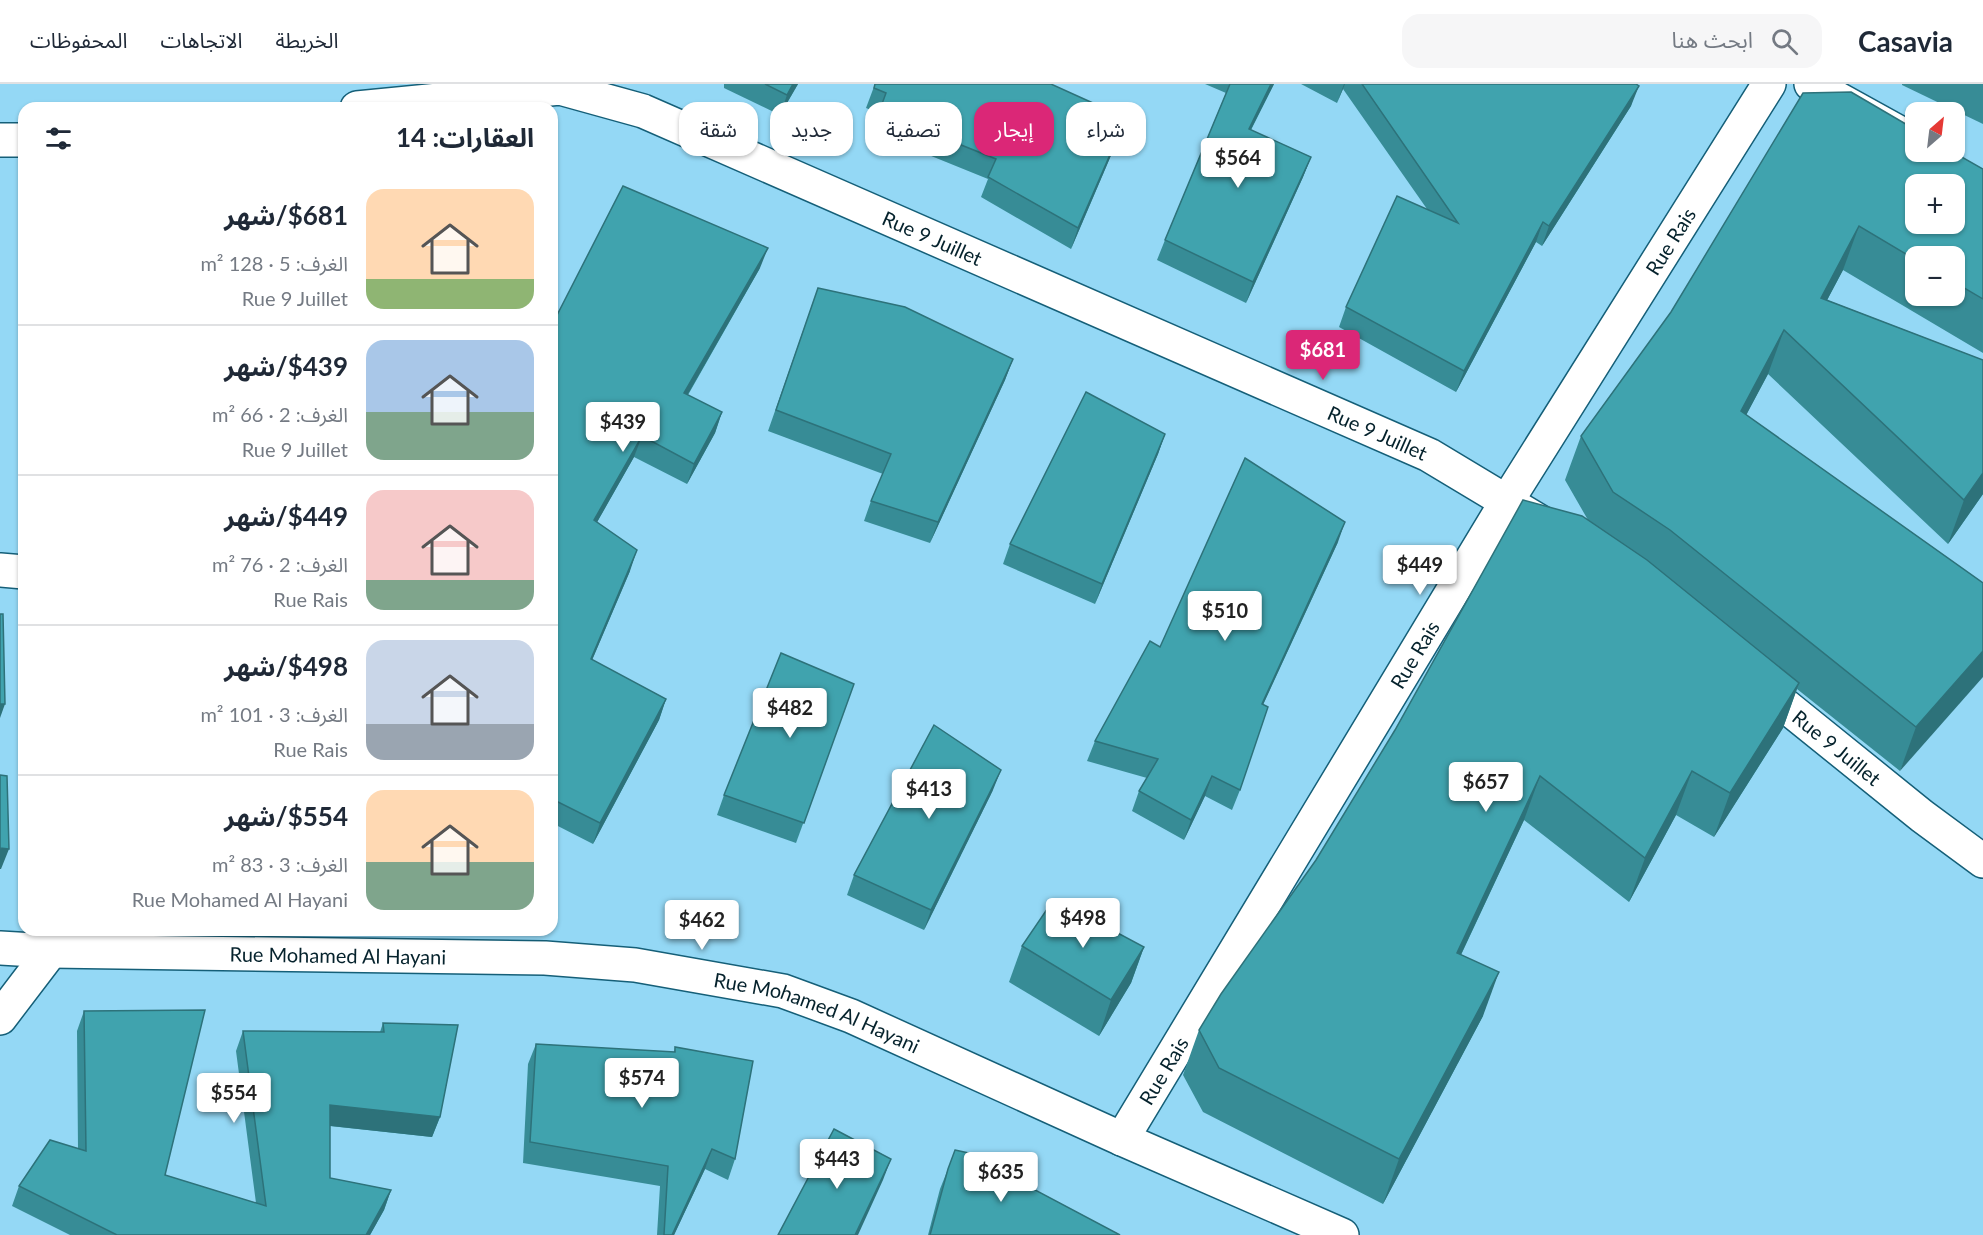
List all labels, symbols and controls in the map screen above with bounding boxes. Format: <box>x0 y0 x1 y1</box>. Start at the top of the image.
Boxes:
search box <box>1402 14 1822 68</box>
text: Casavia <box>1858 24 1953 58</box>
icon: search <box>1768 25 1801 58</box>
text: ابحث هنا <box>1672 26 1753 53</box>
text: المحفوظات <box>30 27 127 52</box>
text: الاتجاهات <box>160 27 242 52</box>
text: الخريطة <box>275 27 338 52</box>
chip: شقة <box>679 102 758 156</box>
chip: جديد <box>770 102 853 156</box>
chip: تصفية <box>865 102 962 156</box>
chip: إيجار <box>974 102 1054 156</box>
chip: شراء <box>1066 102 1146 156</box>
north arrow <box>1905 102 1965 162</box>
map controls <box>1905 102 1965 306</box>
text: العقارات: 14 <box>396 121 534 153</box>
icon: filters <box>42 122 75 155</box>
pin: $564 <box>1202 138 1274 189</box>
text: $564 <box>1215 145 1261 169</box>
button: + <box>1905 174 1965 234</box>
text: $681/شهر <box>224 199 348 231</box>
street label: Rue Rais <box>1640 203 1700 279</box>
street label: Rue 9 Juillet <box>879 205 986 270</box>
icon: home <box>414 213 486 285</box>
button: − <box>1905 246 1965 306</box>
text: الغرف: 5 · 128 m² <box>200 251 348 275</box>
text: Rue 9 Juillet <box>242 286 348 310</box>
pin: $681 <box>1287 330 1359 381</box>
text: $681 <box>1300 337 1346 361</box>
text: $439/شهر <box>224 350 348 382</box>
icon: home <box>414 364 486 436</box>
street label: Rue 9 Juillet <box>1324 400 1431 465</box>
text: الغرف: 2 · 66 m² <box>212 402 348 426</box>
pin: $439 <box>587 402 659 453</box>
text: $439 <box>600 409 646 433</box>
text: Rue 9 Juillet <box>242 437 348 461</box>
text: $449/شهر <box>224 500 348 532</box>
icon: home <box>414 514 486 586</box>
pin: $449 <box>1384 545 1456 596</box>
text: الغرف: 2 · 76 m² <box>212 552 348 576</box>
text: $449 <box>1397 552 1443 576</box>
text: Rue Rais <box>273 587 348 611</box>
pin: $510 <box>1189 591 1261 642</box>
text: $510 <box>1202 598 1248 622</box>
street label: Rue Rais <box>1385 616 1444 693</box>
text: $498/شهر <box>224 650 348 682</box>
icon: home <box>414 664 486 736</box>
pin: $482 <box>754 688 826 739</box>
text: $482 <box>767 695 813 719</box>
text: الغرف: 3 · 101 m² <box>200 702 348 726</box>
street label: Rue 9 Juillet <box>1788 705 1886 790</box>
text: Rue Rais <box>273 737 348 761</box>
pin: $657 <box>1450 762 1522 813</box>
pin: $413 <box>893 769 965 820</box>
text: $657 <box>1463 769 1509 793</box>
text: $413 <box>906 776 952 800</box>
text: $554/شهر <box>224 800 348 832</box>
icon: home <box>414 814 486 886</box>
text: الغرف: 3 · 83 m² <box>212 852 348 876</box>
text: Rue Mohamed Al Hayani <box>132 887 348 911</box>
pin: $498 <box>1047 898 1119 949</box>
pin: $462 <box>666 900 738 951</box>
text: $498 <box>1060 905 1106 929</box>
text: $462 <box>679 907 725 931</box>
street label: Rue Mohamed Al Hayani <box>229 942 446 969</box>
street label: Rue Mohamed Al Hayani <box>712 967 923 1058</box>
street label: Rue Rais <box>1134 1032 1193 1109</box>
pin: $574 <box>606 1058 678 1109</box>
text: $574 <box>619 1065 665 1089</box>
pin: $554 <box>198 1073 270 1124</box>
text: $554 <box>211 1080 257 1104</box>
pin: $443 <box>801 1139 873 1190</box>
text: $443 <box>814 1146 860 1170</box>
pin: $635 <box>965 1152 1037 1203</box>
text: $635 <box>978 1159 1024 1183</box>

